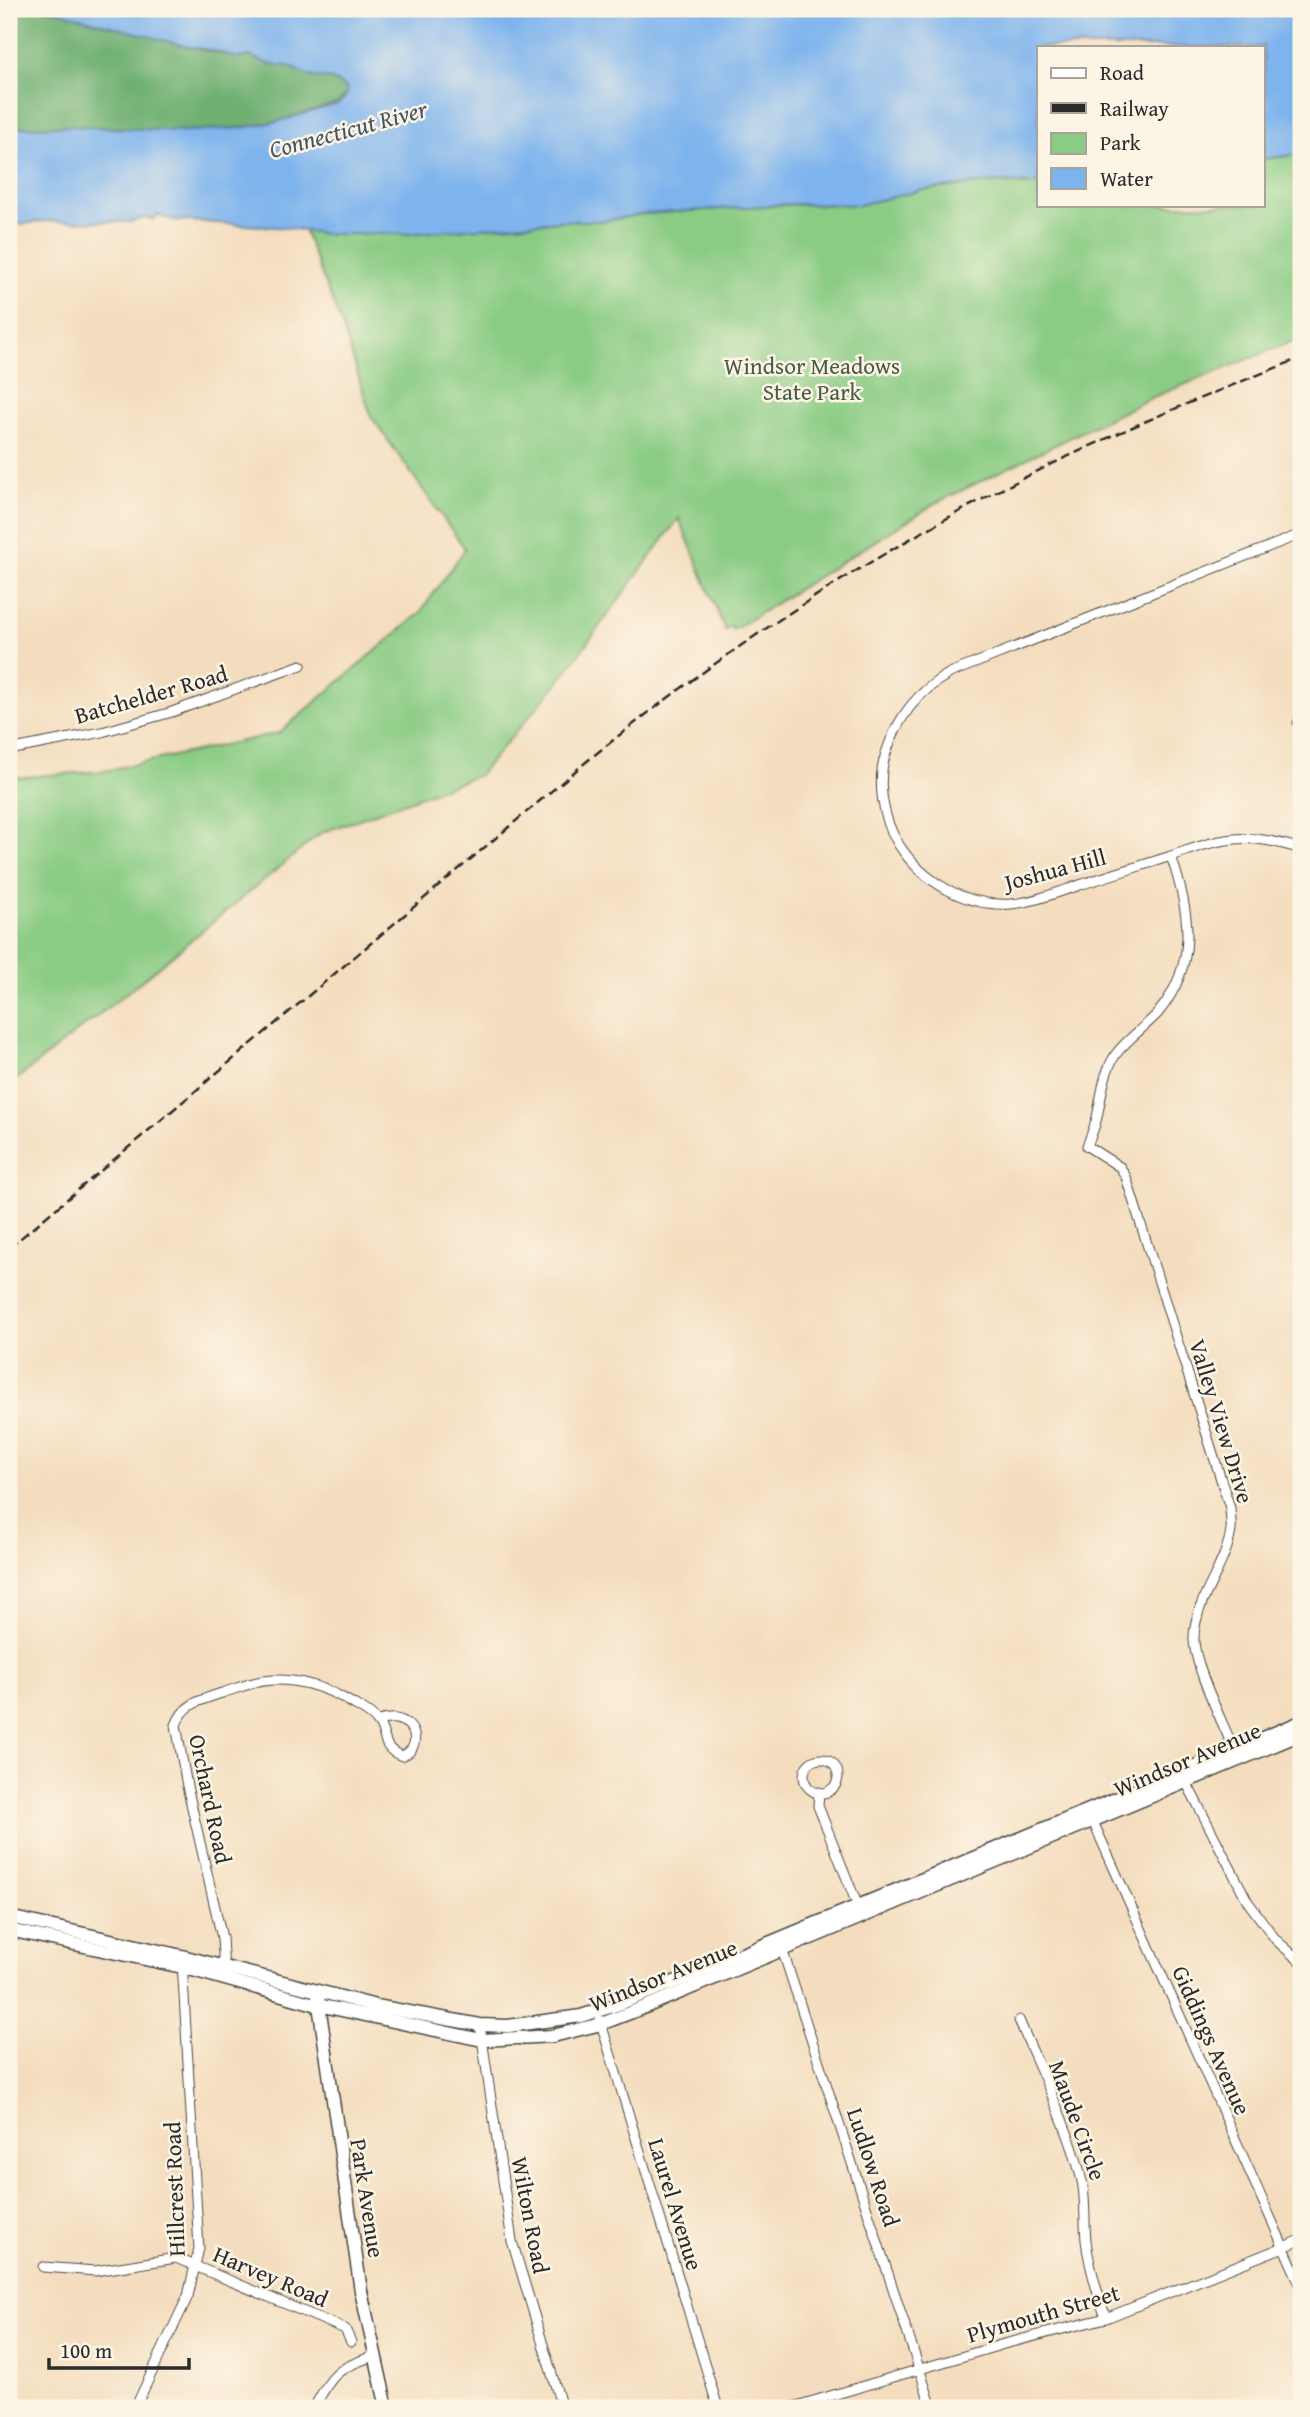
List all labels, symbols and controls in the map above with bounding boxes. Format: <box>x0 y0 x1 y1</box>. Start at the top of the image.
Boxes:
legend <box>1037 46 1264 206</box>
text: Road <box>1100 57 1145 88</box>
water label: Connecticut River <box>265 91 432 167</box>
text: Railway <box>1100 93 1169 124</box>
text: Park <box>1100 127 1141 158</box>
text: Water <box>1100 163 1153 194</box>
park label: Windsor Meadows State Park <box>724 349 900 408</box>
street label: Batchelder Road <box>71 656 232 732</box>
street label: Joshua Hill <box>998 840 1110 899</box>
street label: Valley View Drive <box>1181 1335 1263 1507</box>
street label: Windsor Avenue <box>1108 1713 1266 1805</box>
street label: Orchard Road <box>181 1731 241 1867</box>
street label: Windsor Avenue <box>584 1930 742 2020</box>
street label: Giddings Avenue <box>1164 1960 1260 2120</box>
street label: Maude Circle <box>1041 2055 1115 2185</box>
street label: Ludlow Road <box>839 2103 909 2231</box>
street label: Hillcrest Road <box>155 2120 193 2257</box>
street label: Laurel Avenue <box>640 2134 712 2274</box>
street label: Park Avenue <box>342 2136 394 2260</box>
street label: Wilton Road <box>504 2154 559 2277</box>
street label: Harvey Road <box>208 2237 334 2315</box>
street label: Plymouth Street <box>963 2275 1123 2351</box>
scale bar <box>49 2326 189 2370</box>
text: 100 m <box>60 2335 112 2366</box>

